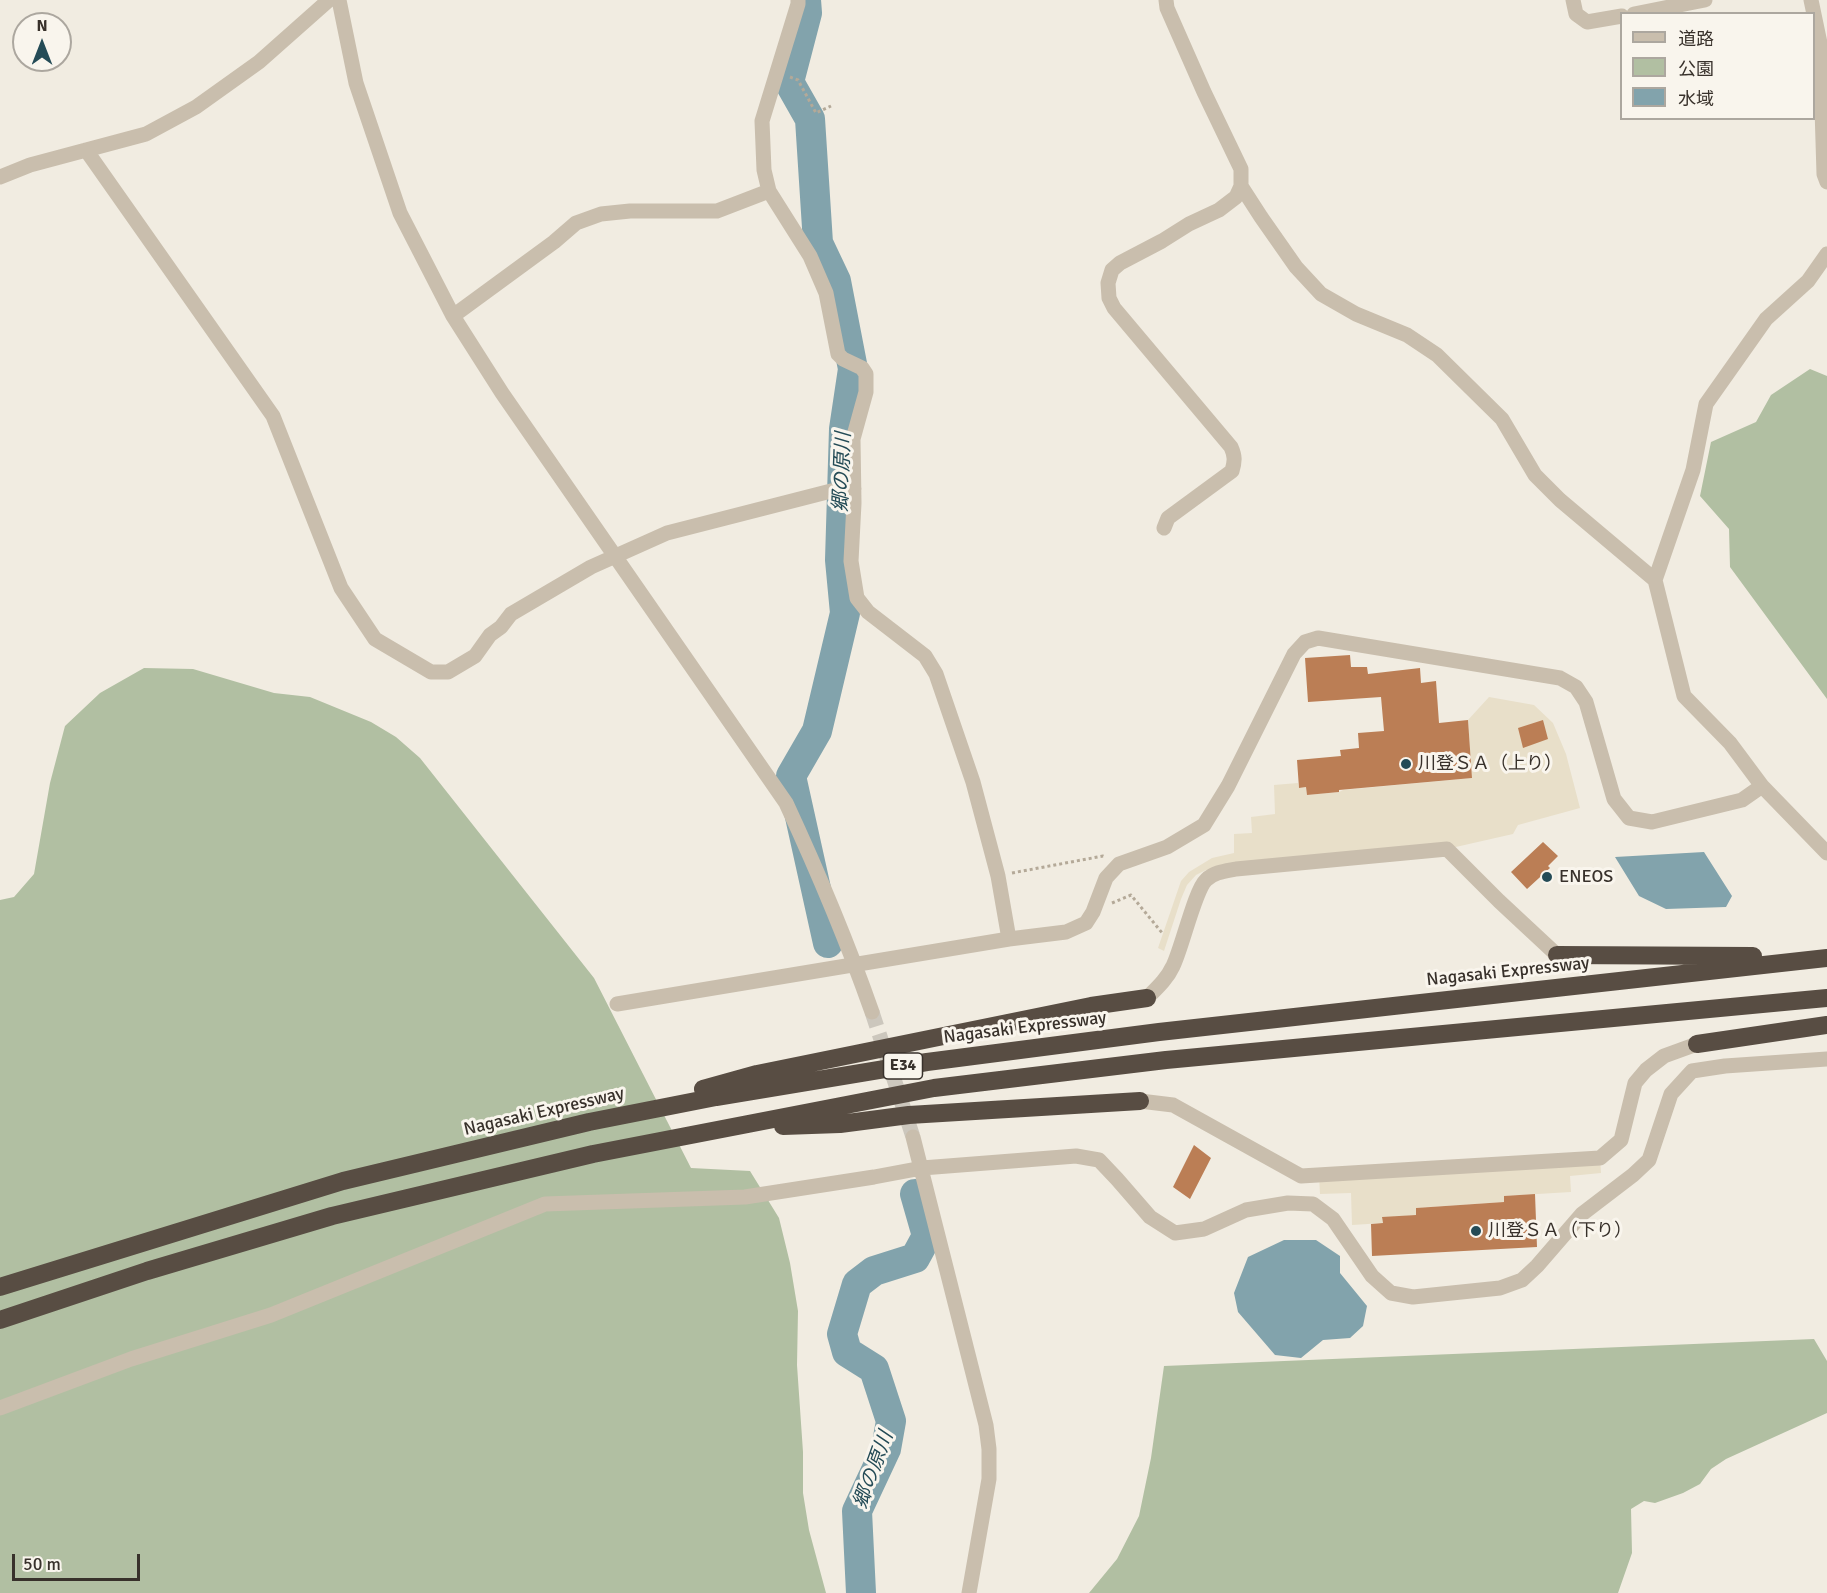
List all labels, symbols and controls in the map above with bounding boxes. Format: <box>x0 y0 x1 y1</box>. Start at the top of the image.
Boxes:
north arrow <box>12 12 72 72</box>
legend <box>1620 12 1815 120</box>
text: N <box>36 16 48 36</box>
text: 道路 <box>1678 28 1714 50</box>
text: 公園 <box>1678 58 1714 80</box>
text: 水域 <box>1678 88 1714 110</box>
water label: 郷の原川 <box>830 432 856 512</box>
place label: 川登ＳＡ（上り） <box>1418 753 1562 775</box>
marker: 川登ＳＡ（上り） <box>1399 757 1413 771</box>
place label: ENEOS <box>1559 866 1613 888</box>
marker: ENEOS <box>1540 870 1554 884</box>
street label: Nagasaki Expressway <box>1425 953 1591 991</box>
street label: Nagasaki Expressway <box>942 1007 1108 1049</box>
road number: E34 <box>884 1053 922 1079</box>
street label: Nagasaki Expressway <box>462 1083 626 1141</box>
place label: 川登ＳＡ（下り） <box>1488 1220 1632 1242</box>
marker: 川登ＳＡ（下り） <box>1469 1224 1483 1238</box>
water label: 郷の原川 <box>849 1428 899 1512</box>
scale bar <box>15 1542 142 1580</box>
text: 50 m <box>23 1553 61 1575</box>

